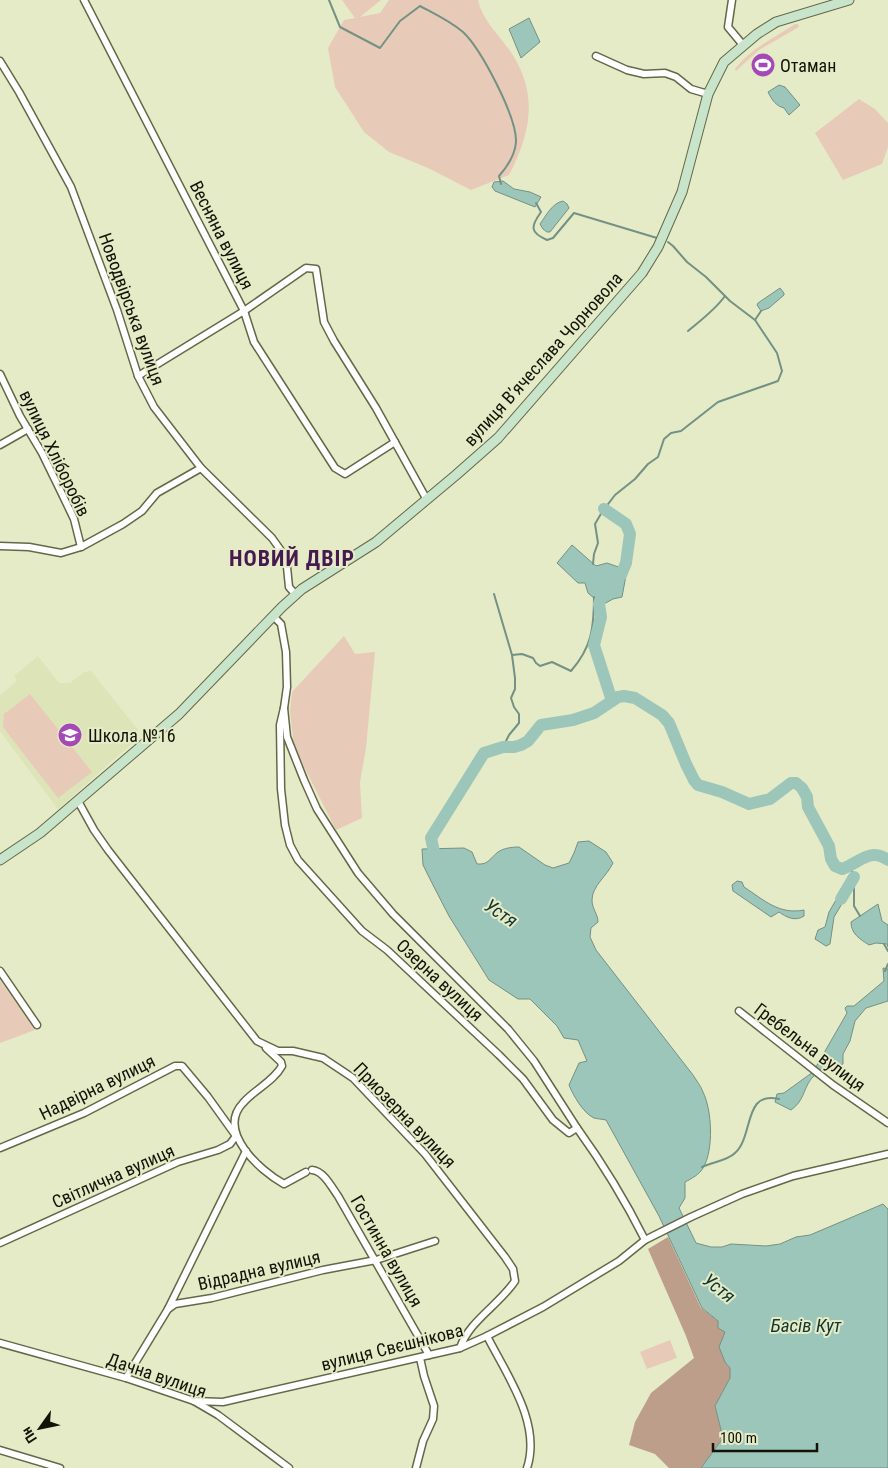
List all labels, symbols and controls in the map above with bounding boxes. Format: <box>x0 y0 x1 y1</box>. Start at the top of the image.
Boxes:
sports icon: Отаман <box>750 52 776 78</box>
place label: Отаман <box>780 55 836 76</box>
street label: Весняна вулиця <box>186 177 258 293</box>
street label: Новодвірська вулиця <box>95 230 169 388</box>
street label: вулиця Вʼячеслава Чорновола <box>459 268 627 450</box>
street label: вулиця Хліборобів <box>15 386 95 520</box>
district label: НОВИЙ ДВІР <box>229 546 355 571</box>
school or university icon: Школа №16 <box>57 722 83 748</box>
place label: Школа №16 <box>88 725 176 746</box>
water label: Устя <box>480 894 522 932</box>
street label: Озерна вулиця <box>392 935 488 1025</box>
street label: Гребельна вулиця <box>750 998 870 1096</box>
street label: Надвірна вулиця <box>36 1050 158 1124</box>
street label: Приозерна вулиця <box>349 1058 461 1172</box>
street label: Світлична вулиця <box>48 1140 178 1212</box>
street label: Гостинна вулиця <box>347 1192 427 1310</box>
street label: Відрадна вулиця <box>196 1246 322 1294</box>
water label: Устя <box>698 1268 740 1308</box>
water label: Басів Кут <box>771 1314 843 1337</box>
street label: вулиця Свєшнікова <box>319 1319 465 1375</box>
street label: Дачна вулиця <box>105 1348 209 1402</box>
north arrow <box>15 1403 65 1453</box>
scale bar <box>713 1420 817 1452</box>
text: Пн <box>18 1424 40 1446</box>
text: 100 m <box>720 1429 757 1447</box>

